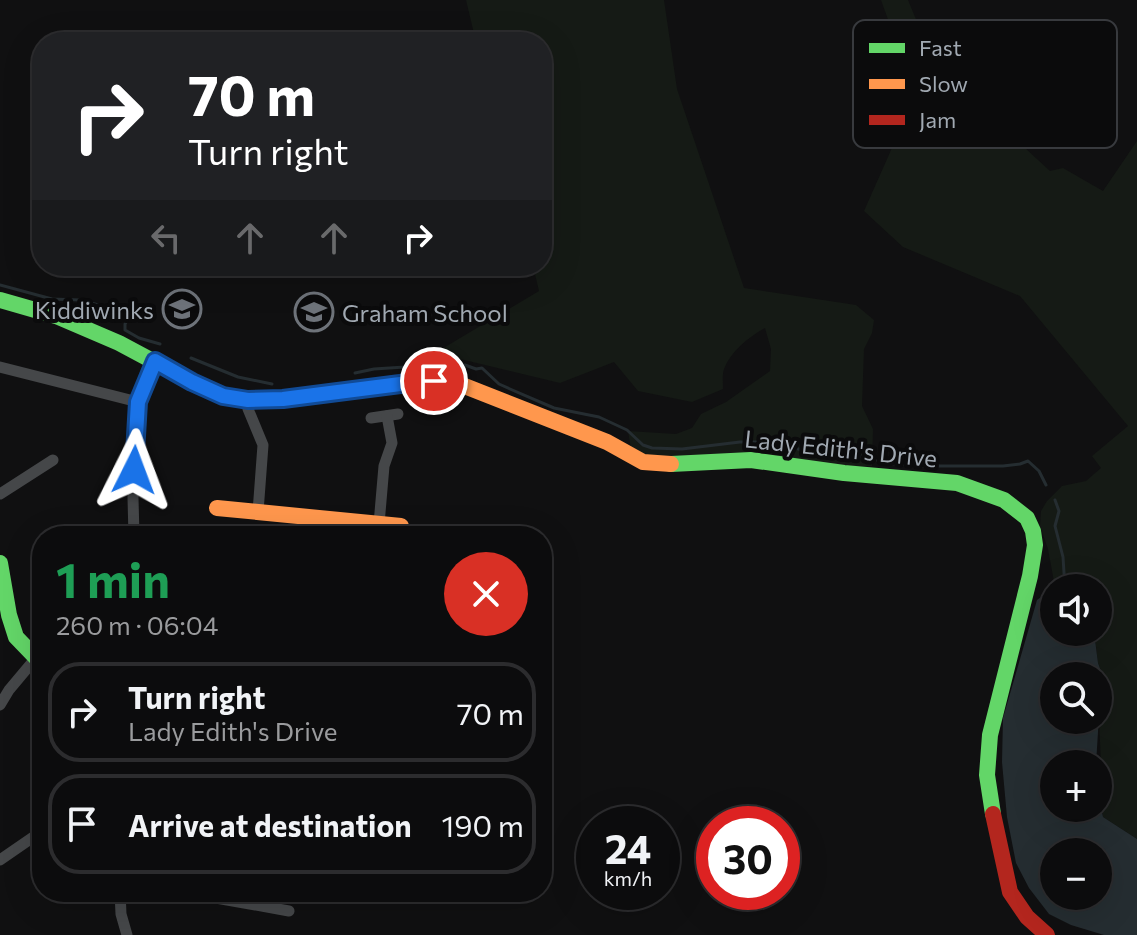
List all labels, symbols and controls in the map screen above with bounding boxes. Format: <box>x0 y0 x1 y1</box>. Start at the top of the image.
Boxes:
legend <box>853 20 1117 148</box>
text: Fast <box>919 34 962 61</box>
text: 70 m <box>188 59 315 128</box>
icon: right <box>56 64 160 168</box>
text: Slow <box>919 70 968 97</box>
text: Jam <box>919 106 956 133</box>
text: Turn right <box>188 128 349 172</box>
icon: left <box>144 216 188 260</box>
icon: ahead <box>228 216 272 260</box>
icon: ahead <box>312 216 356 260</box>
icon: right <box>396 216 440 260</box>
school or university icon: Kiddiwinks <box>161 288 203 330</box>
school or university icon: Graham School <box>293 291 335 333</box>
place label: Kiddiwinks <box>35 295 154 324</box>
place label: Graham School <box>342 298 508 327</box>
pin <box>400 347 468 415</box>
icon: arrive <box>412 359 456 403</box>
street label: Lady Edith's Drive <box>743 423 939 473</box>
position arrow <box>92 428 176 512</box>
text: 1 min <box>56 549 170 608</box>
button: close <box>444 552 528 636</box>
map controls <box>1040 574 1112 910</box>
button: sound <box>1040 574 1112 646</box>
text: 260 m · 06:04 <box>56 609 218 640</box>
button: search <box>1040 662 1112 734</box>
text: Turn right <box>128 678 265 715</box>
icon: right <box>60 690 104 734</box>
text: 70 m <box>457 694 524 731</box>
text: Lady Edith's Drive <box>128 715 338 746</box>
button: + <box>1040 750 1112 822</box>
icon: arrive <box>60 802 104 846</box>
text: Arrive at destination <box>128 806 412 843</box>
text: 190 m <box>441 806 524 843</box>
speed limit sign: 30 <box>696 806 800 910</box>
text: 24 <box>605 823 651 872</box>
button: − <box>1040 838 1112 910</box>
text: km/h <box>604 866 652 890</box>

